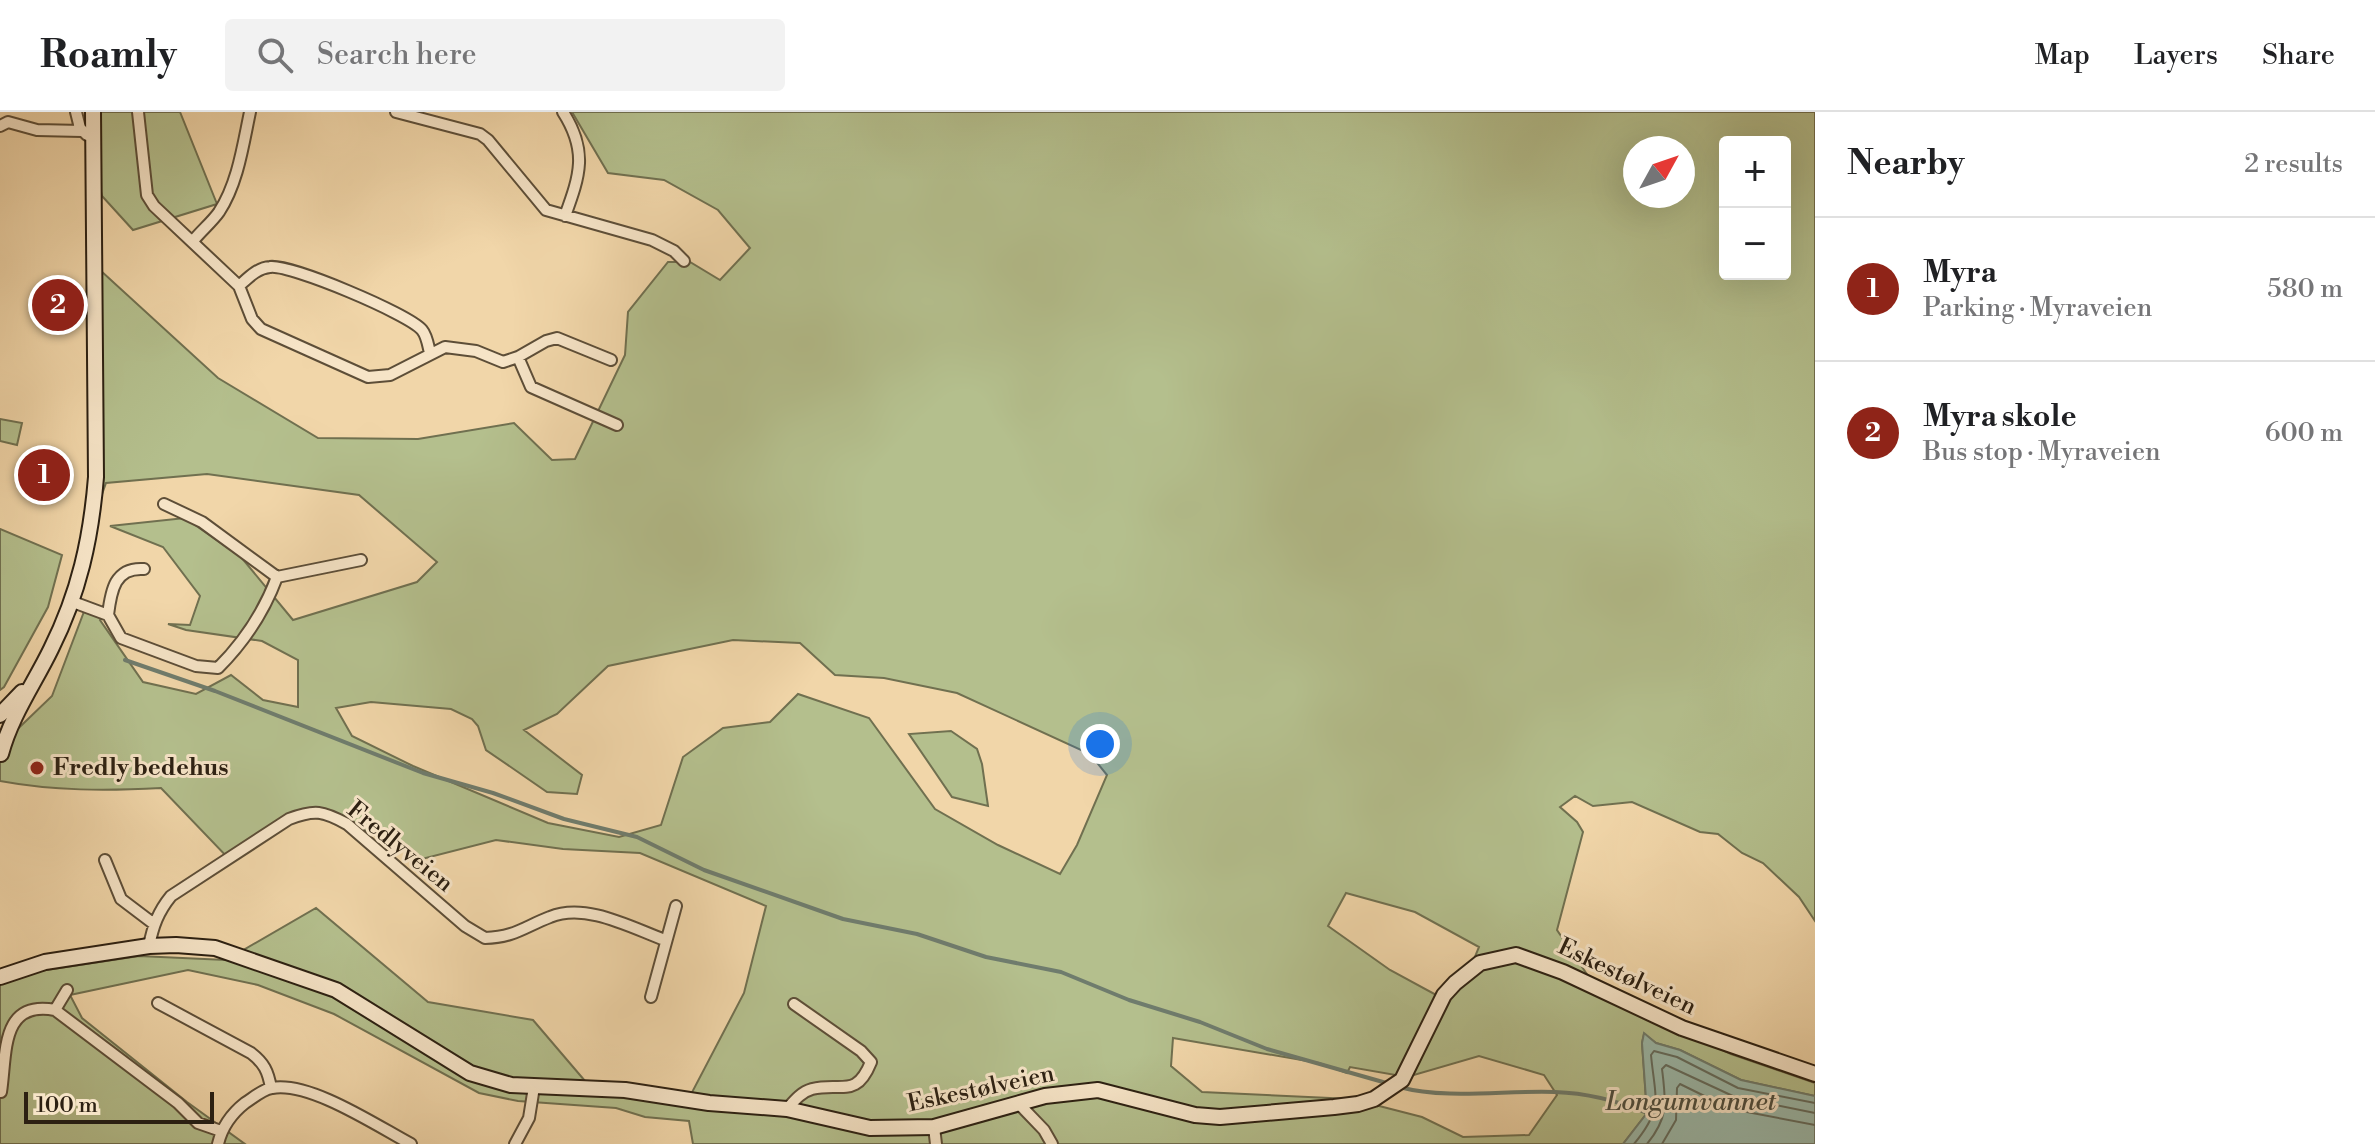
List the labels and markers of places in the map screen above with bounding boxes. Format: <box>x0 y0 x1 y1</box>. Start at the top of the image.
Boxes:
pin: 2 <box>32 275 84 335</box>
pin: 1 <box>18 445 70 505</box>
place label: Fredly bedehus <box>53 753 229 783</box>
marker: Fredly bedehus <box>28 759 46 777</box>

